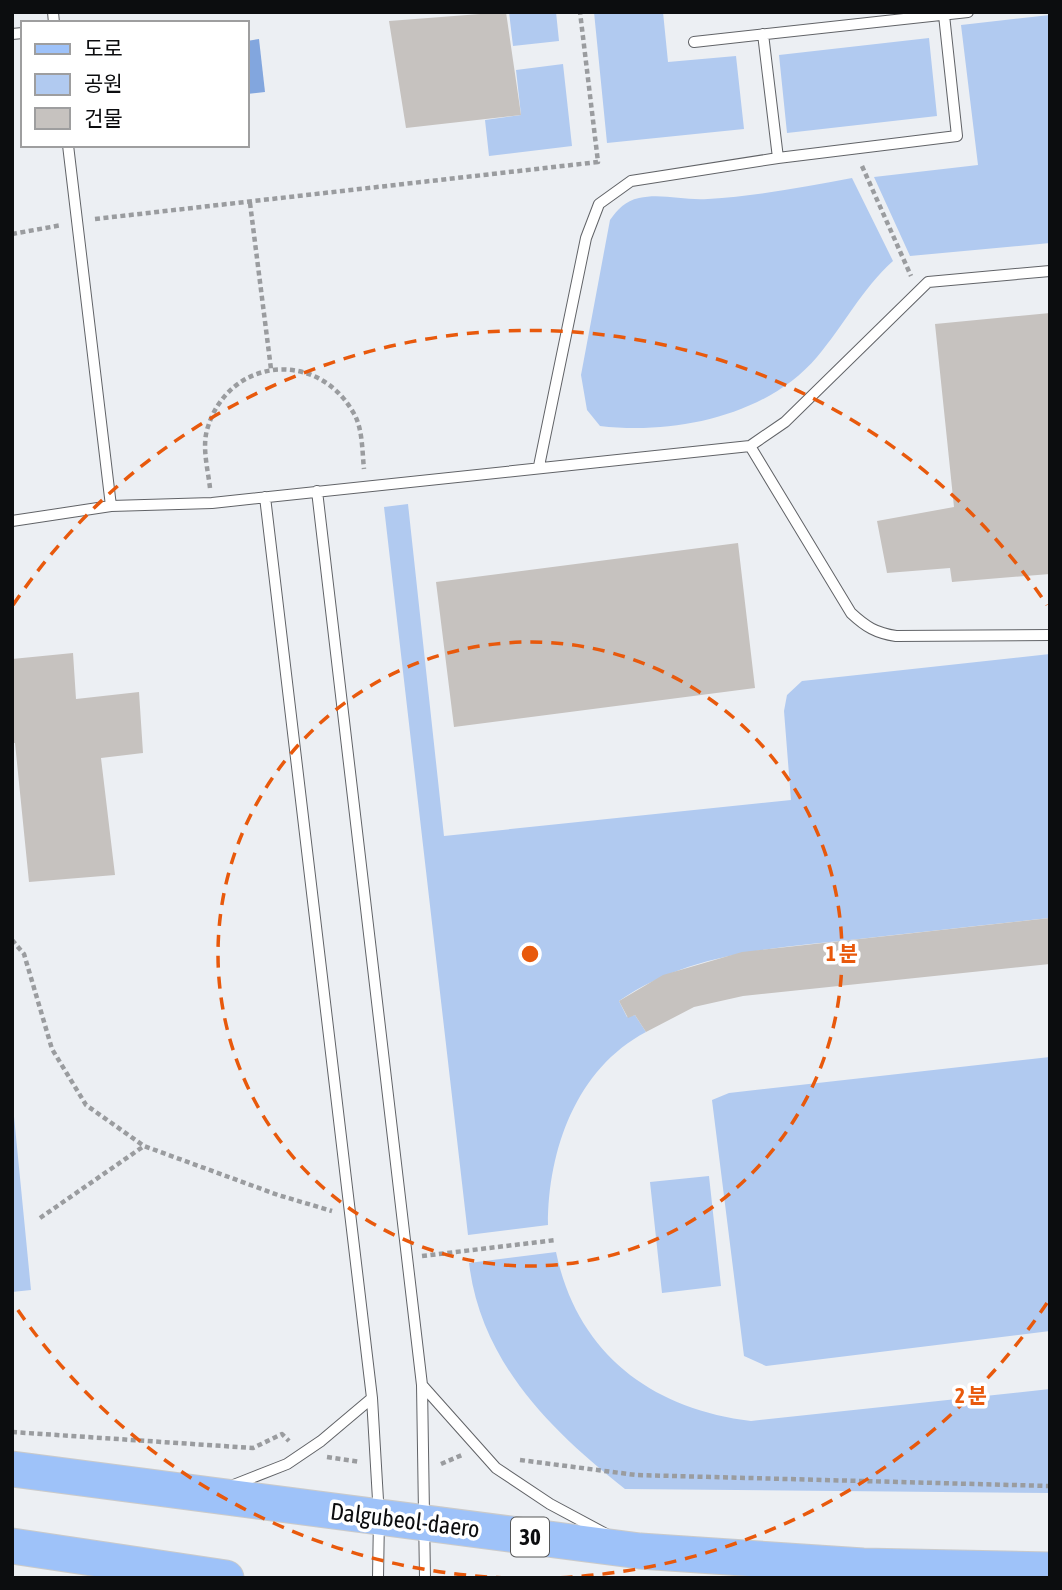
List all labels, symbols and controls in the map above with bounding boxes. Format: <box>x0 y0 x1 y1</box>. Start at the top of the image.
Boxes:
legend <box>21 21 248 147</box>
text: 도로 <box>84 36 123 60</box>
text: 공원 <box>84 71 123 95</box>
text: 건물 <box>84 106 123 130</box>
text: 1 분 <box>826 941 858 965</box>
centre of rings <box>518 942 542 966</box>
text: 2 분 <box>955 1383 987 1407</box>
street label: Dalgubeol-daero <box>329 1497 481 1543</box>
road number: 30 <box>511 1518 549 1556</box>

